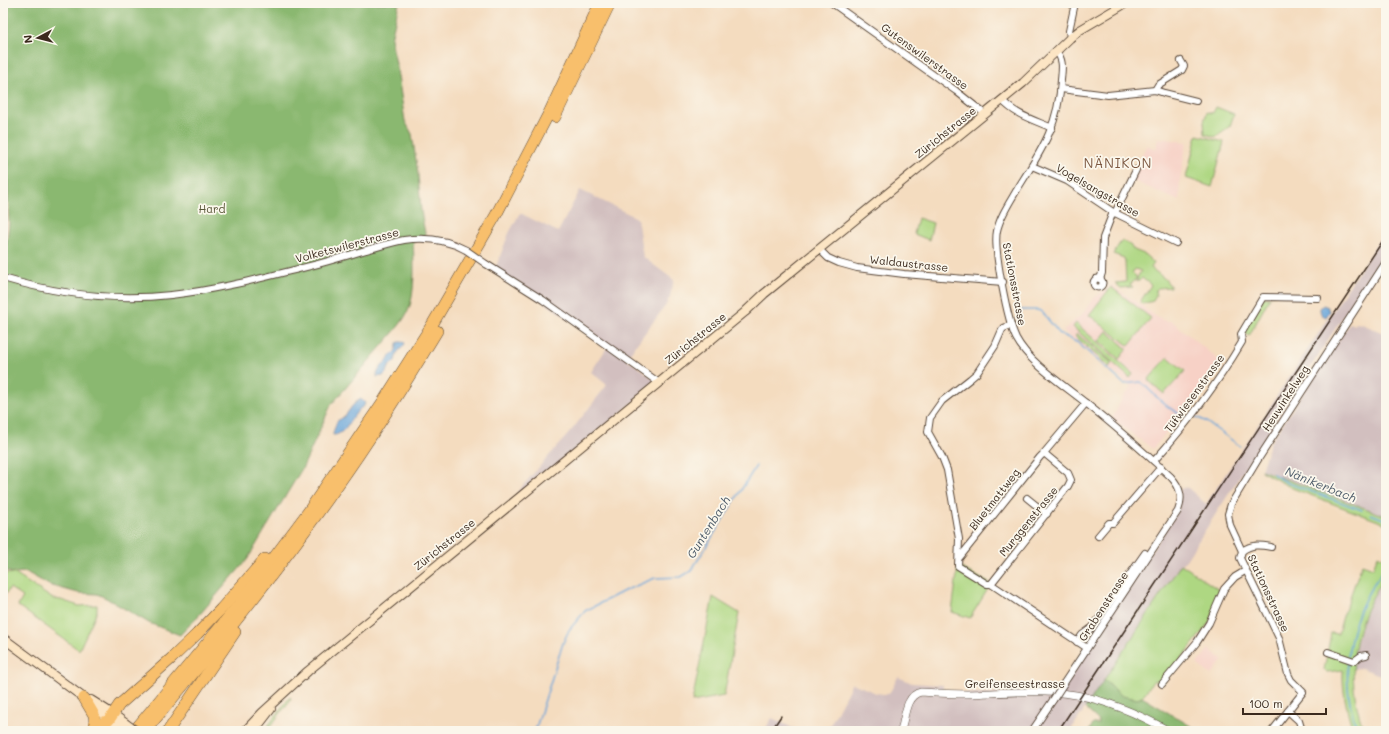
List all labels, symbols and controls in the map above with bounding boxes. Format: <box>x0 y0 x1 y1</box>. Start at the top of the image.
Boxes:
north arrow <box>18 18 58 58</box>
street label: Gutenswilerstrasse <box>878 19 972 93</box>
text: N <box>20 34 36 44</box>
street label: Zürichstrasse <box>911 102 979 161</box>
district label: NÄNIKON <box>1084 154 1152 171</box>
street label: Vogelsangstrasse <box>1053 160 1143 220</box>
park label: Hard <box>198 201 226 216</box>
street label: Volketswilerstrasse <box>294 224 400 266</box>
street label: Stationsstrasse <box>1000 241 1030 327</box>
street label: Waldaustrasse <box>869 251 949 275</box>
street label: Zürichstrasse <box>661 308 729 367</box>
street label: Tüfwiesenstrasse <box>1160 351 1228 435</box>
street label: Heuwinkelweg <box>1258 362 1312 434</box>
water label: Nänikerbach <box>1283 462 1359 506</box>
street label: Bluetmattweg <box>965 465 1023 533</box>
street label: Murggenstrasse <box>995 483 1061 559</box>
water label: Guntenbach <box>683 493 734 561</box>
street label: Zürichstrasse <box>410 514 478 573</box>
street label: Stationsstrasse <box>1244 552 1294 634</box>
street label: Grabenstrasse <box>1075 568 1131 644</box>
street label: Greifenseestrasse <box>965 676 1065 691</box>
scale bar <box>1243 690 1326 716</box>
text: 100 m <box>1249 695 1283 711</box>

